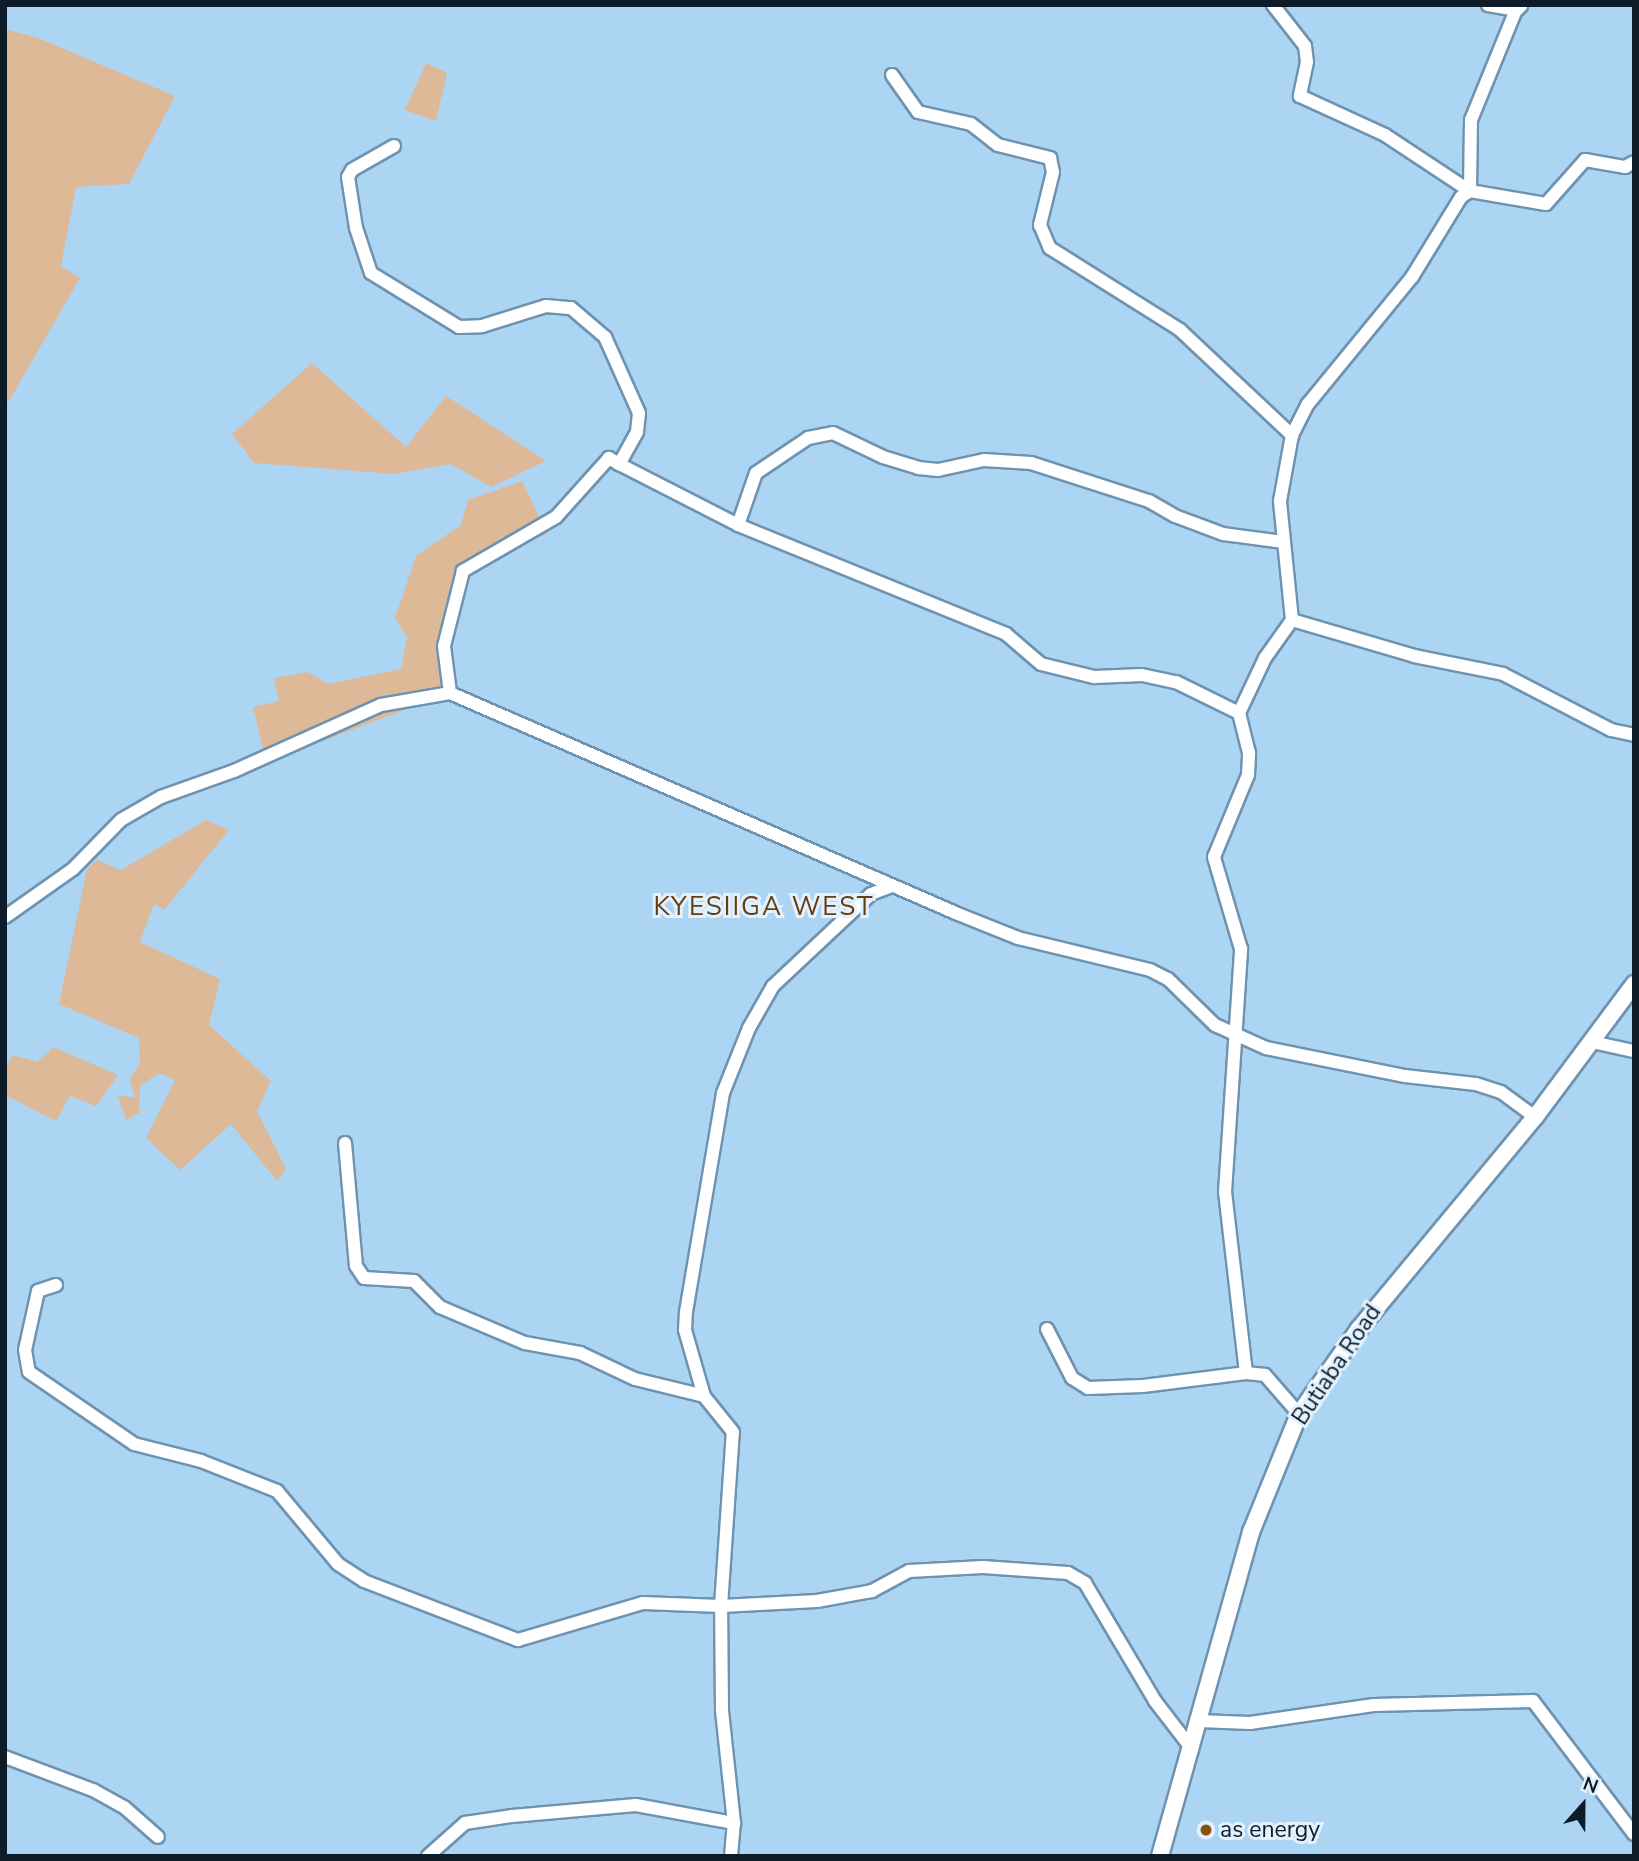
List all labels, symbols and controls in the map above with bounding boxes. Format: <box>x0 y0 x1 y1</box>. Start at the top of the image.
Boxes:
district label: KYESIIGA WEST <box>655 891 873 923</box>
street label: Butiaba Road <box>1287 1300 1387 1430</box>
north arrow <box>1548 1770 1618 1840</box>
text: N <box>1579 1771 1602 1800</box>
place label: as energy <box>1220 1816 1320 1844</box>
marker: as energy <box>1198 1822 1214 1838</box>

